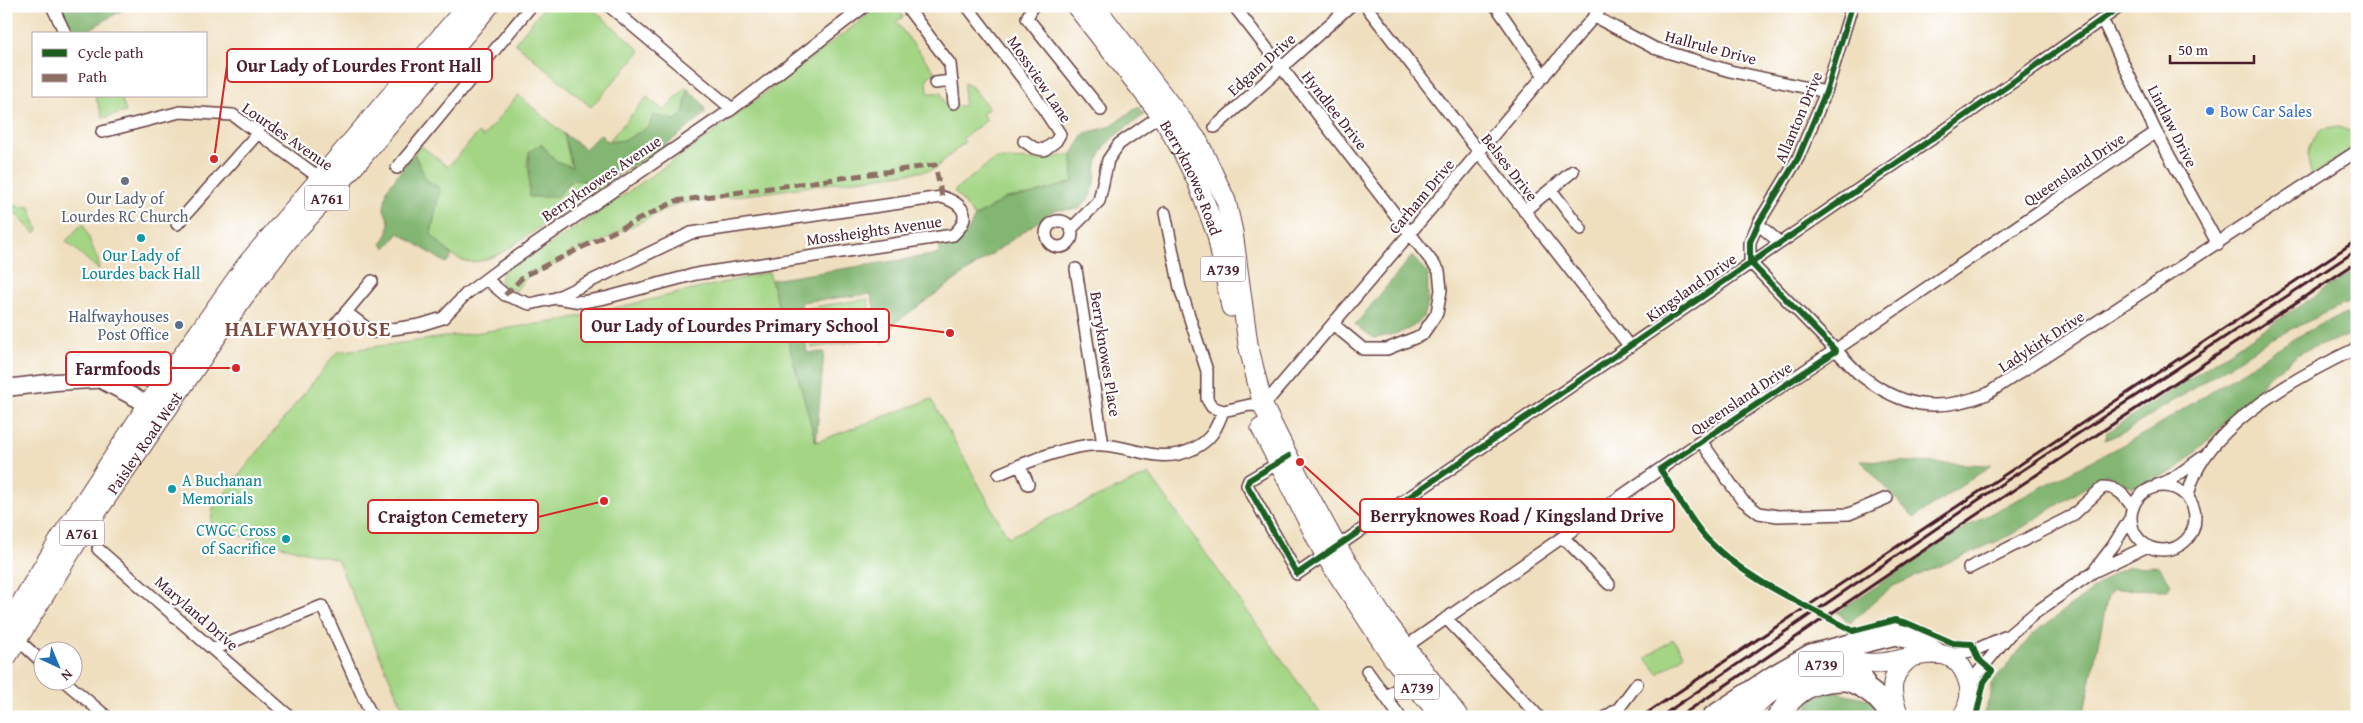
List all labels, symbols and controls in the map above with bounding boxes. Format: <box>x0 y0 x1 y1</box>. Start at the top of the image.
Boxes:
street label: Hallrule Drive <box>1663 23 1759 71</box>
street label: Edgam Drive <box>1222 27 1300 101</box>
street label: Mossview Lane <box>1002 31 1078 127</box>
legend <box>32 32 208 98</box>
scale bar <box>2170 32 2254 64</box>
text: 50 m <box>2178 39 2209 60</box>
text: Cycle path <box>78 42 144 63</box>
callout: Our Lady of Lourdes Front Hall <box>227 49 492 82</box>
text: Our Lady of Lourdes Front Hall <box>236 52 482 79</box>
street label: Hyndlee Drive <box>1296 65 1374 155</box>
text: Path <box>78 66 107 87</box>
street label: Allanton Drive <box>1768 67 1828 167</box>
street label: Lintlaw Drive <box>2142 81 2204 171</box>
street label: Lourdes Avenue <box>238 96 338 176</box>
place label: Bow Car Sales <box>2220 99 2312 123</box>
marker: Bow Car Sales <box>2204 105 2216 117</box>
street label: Berryknowes Road <box>1154 115 1228 239</box>
street label: Queensland Drive <box>2018 126 2130 212</box>
street label: Belses Drive <box>1476 128 1544 206</box>
street label: Berryknowes Avenue <box>536 129 666 227</box>
street label: Carham Drive <box>1382 153 1460 239</box>
marker: Our Lady of Lourdes RC Church <box>119 175 131 187</box>
place label: Our Lady of Lourdes RC Church <box>62 186 188 228</box>
road number: A761 <box>304 186 350 210</box>
street label: Mossheights Avenue <box>805 209 943 251</box>
marker: Our Lady of Lourdes back Hall <box>135 232 147 244</box>
place label: Our Lady of Lourdes back Hall <box>82 243 201 285</box>
street label: Kingsland Drive <box>1641 247 1741 327</box>
road number: A739 <box>1200 256 1246 282</box>
street label: Berryknowes Place <box>1084 290 1128 418</box>
place label: Halfwayhouses Post Office <box>69 304 169 346</box>
street label: Ladykirk Drive <box>1993 304 2089 378</box>
callout: Our Lady of Lourdes Primary School <box>581 309 889 342</box>
text: Our Lady of Lourdes Primary School <box>591 312 879 339</box>
district label: HALFWAYHOUSE <box>225 313 391 344</box>
marker: Halfwayhouses Post Office <box>173 319 185 331</box>
callout: Farmfoods <box>66 352 171 385</box>
text: Farmfoods <box>75 355 161 382</box>
street label: Queensland Drive <box>1685 355 1797 441</box>
street label: Paisley Road West <box>100 386 188 499</box>
place label: A Buchanan Memorials <box>182 468 262 510</box>
marker: A Buchanan Memorials <box>166 483 178 495</box>
callout: Berryknowes Road / Kingsland Drive <box>1360 499 1674 532</box>
callout: Craigton Cemetery <box>368 500 538 533</box>
text: Berryknowes Road / Kingsland Drive <box>1370 502 1664 529</box>
text: Craigton Cemetery <box>378 503 529 530</box>
place label: CWGC Cross of Sacrifice <box>196 518 276 560</box>
road number: A761 <box>59 520 104 546</box>
marker: CWGC Cross of Sacrifice <box>280 533 292 545</box>
street label: Maryland Drive <box>150 570 244 656</box>
north arrow <box>32 640 82 690</box>
road number: A739 <box>1798 652 1844 676</box>
text: N <box>56 665 77 686</box>
road number: A739 <box>1394 674 1440 700</box>

